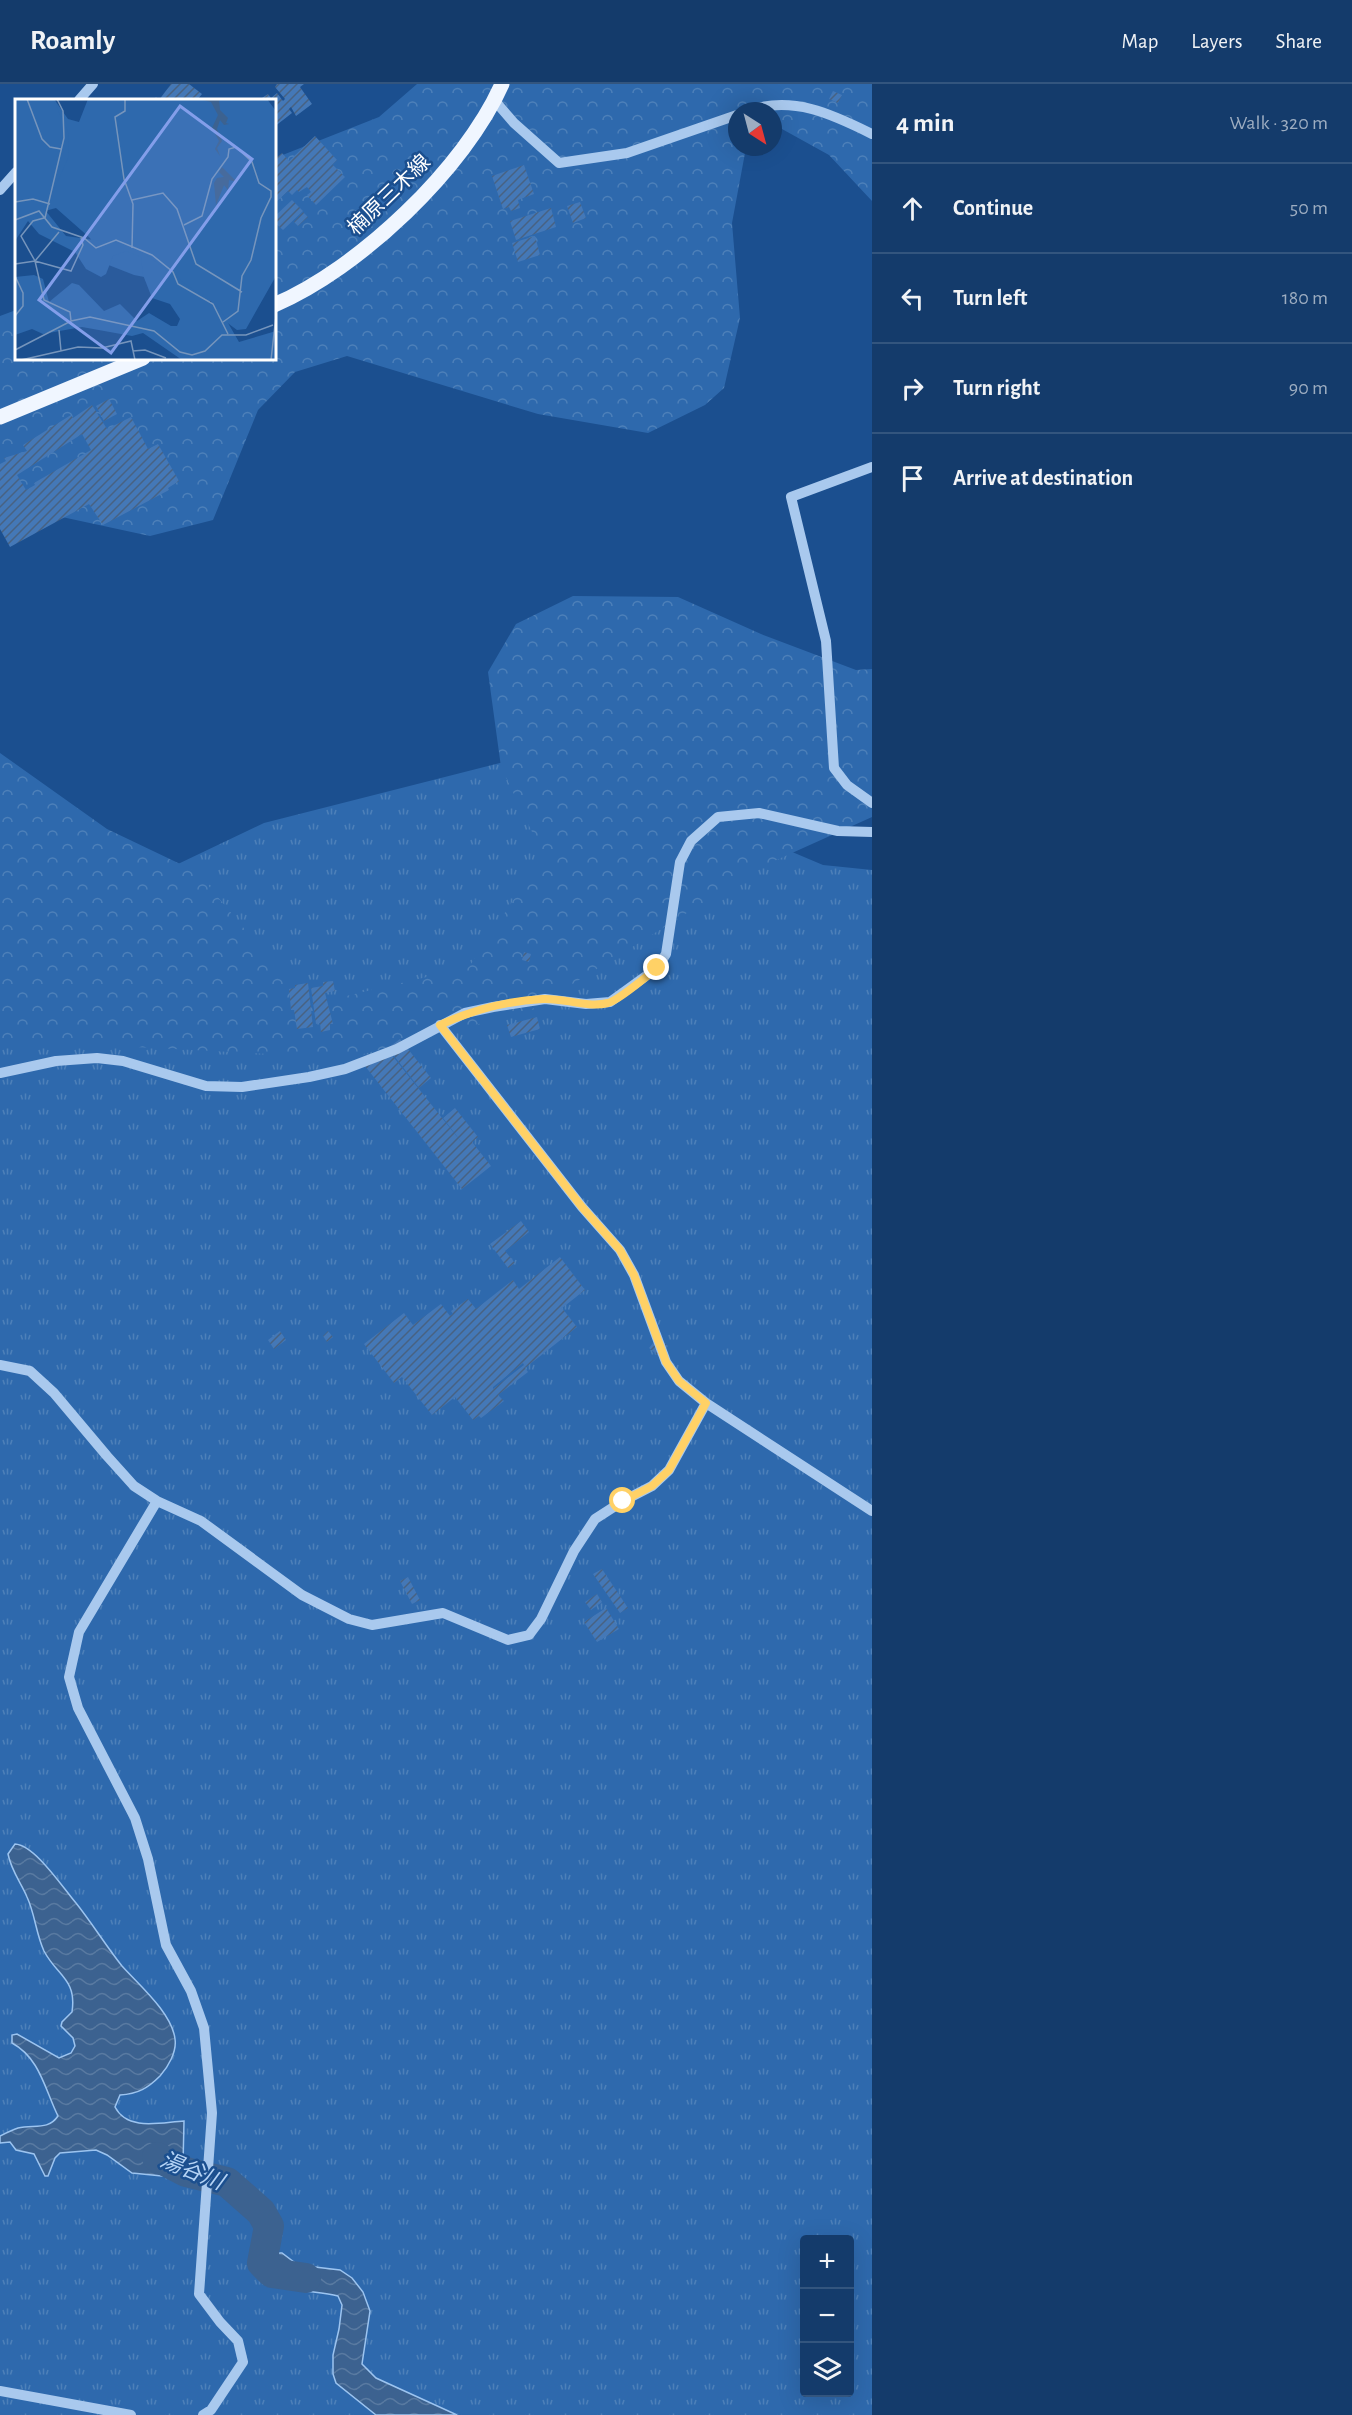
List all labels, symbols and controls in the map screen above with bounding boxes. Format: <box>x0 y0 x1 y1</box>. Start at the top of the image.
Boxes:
text: Roamly <box>30 27 115 55</box>
text: Map <box>1122 31 1158 52</box>
text: Layers <box>1191 31 1242 52</box>
text: Share <box>1275 31 1322 52</box>
inset map <box>15 99 276 360</box>
north arrow <box>728 102 782 156</box>
text: 4 min <box>896 110 955 136</box>
text: Walk · 320 m <box>1230 113 1328 133</box>
street label: 楠原三木線 <box>343 150 434 239</box>
icon: ahead <box>896 192 929 225</box>
text: Continue <box>953 197 1033 219</box>
text: 50 m <box>1290 198 1328 218</box>
icon: left <box>896 282 929 315</box>
text: Turn left <box>953 287 1027 309</box>
text: 180 m <box>1282 288 1328 308</box>
icon: right <box>896 372 929 405</box>
text: Turn right <box>953 377 1040 399</box>
text: 90 m <box>1289 378 1328 398</box>
icon: arrive <box>896 462 929 495</box>
text: Arrive at destination <box>953 467 1133 489</box>
route end <box>643 954 669 980</box>
route start <box>609 1487 635 1513</box>
water label: 湯谷川 <box>157 2148 229 2194</box>
map controls <box>800 2235 854 2397</box>
button: + <box>800 2235 854 2289</box>
button: − <box>800 2289 854 2343</box>
button: layers <box>800 2343 854 2397</box>

